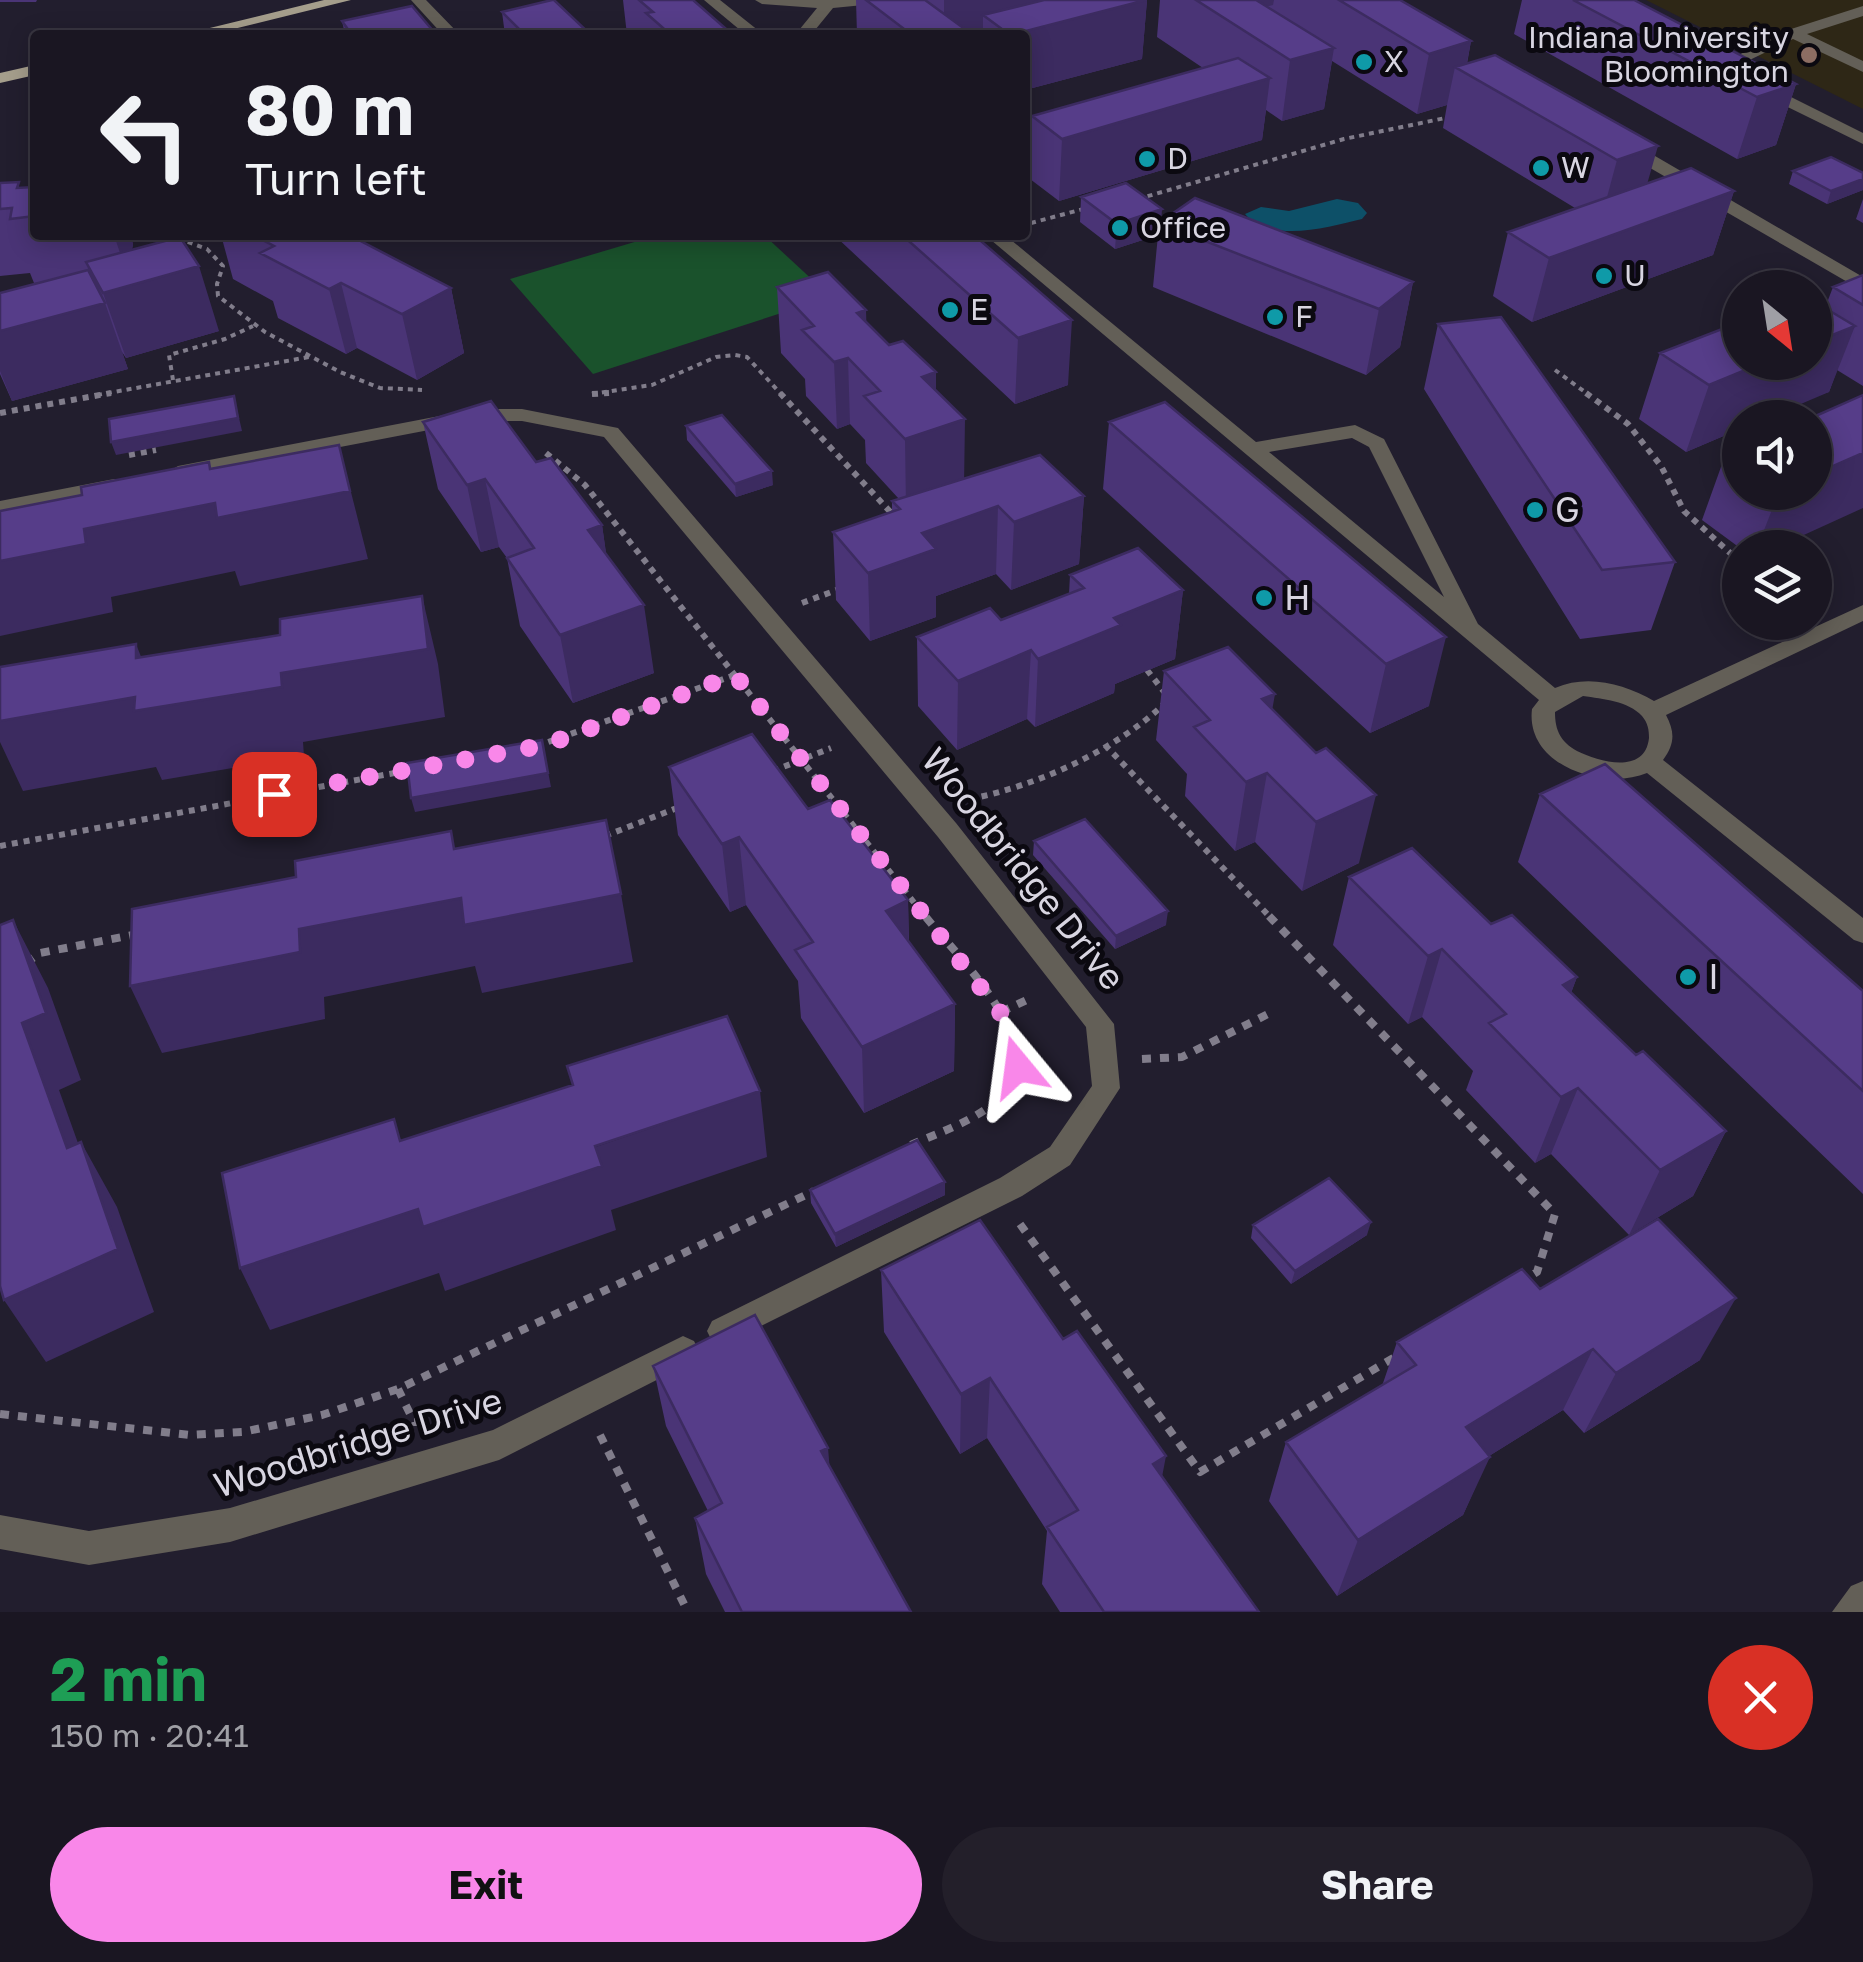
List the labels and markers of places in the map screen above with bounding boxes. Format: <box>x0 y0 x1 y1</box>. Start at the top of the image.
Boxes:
place label: Indiana University Bloomington <box>1528 19 1789 89</box>
place label: X <box>1384 43 1404 79</box>
marker: Indiana University Bloomington <box>1798 44 1820 66</box>
marker: X <box>1353 51 1375 73</box>
place label: D <box>1167 140 1188 176</box>
marker: D <box>1136 148 1158 170</box>
place label: W <box>1561 149 1590 185</box>
marker: W <box>1530 157 1552 179</box>
place label: Office <box>1140 209 1226 245</box>
marker: Office <box>1109 217 1131 239</box>
place label: U <box>1624 257 1646 293</box>
marker: U <box>1593 265 1615 287</box>
place label: E <box>970 291 988 327</box>
place label: F <box>1295 298 1313 334</box>
marker: E <box>939 299 961 321</box>
marker: F <box>1264 306 1286 328</box>
place label: G <box>1555 488 1580 530</box>
marker: G <box>1524 499 1546 521</box>
place label: H <box>1284 576 1311 618</box>
marker: H <box>1253 587 1275 609</box>
pin <box>232 752 317 837</box>
place label: I <box>1708 955 1719 997</box>
marker: I <box>1677 966 1699 988</box>

